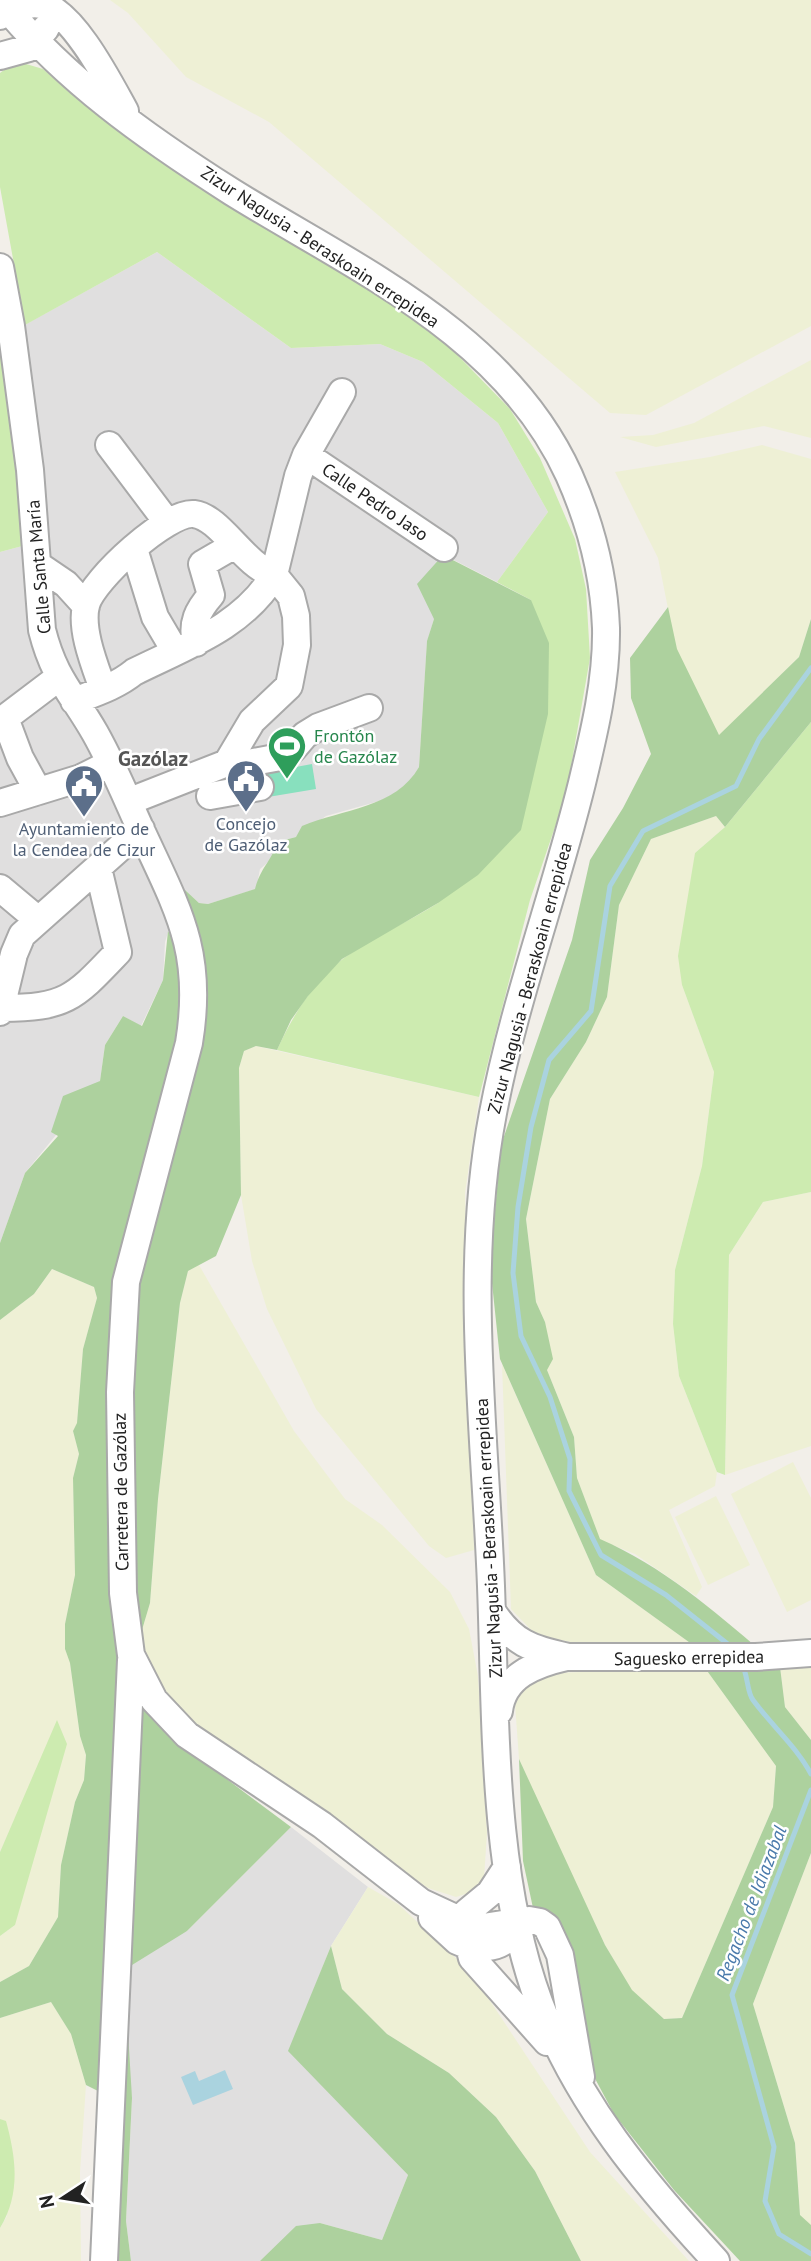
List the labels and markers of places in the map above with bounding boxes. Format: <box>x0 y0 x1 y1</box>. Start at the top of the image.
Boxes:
place label: Frontón de Gazólaz <box>314 724 397 768</box>
sports icon: Frontón de Gazólaz <box>266 725 308 780</box>
public building icon: Concejo de Gazólaz <box>225 758 267 813</box>
public building icon: Ayuntamiento de la Cendea de Cizur <box>63 763 105 818</box>
place label: Concejo de Gazólaz <box>204 812 288 856</box>
place label: Ayuntamiento de la Cendea de Cizur <box>13 817 155 861</box>

